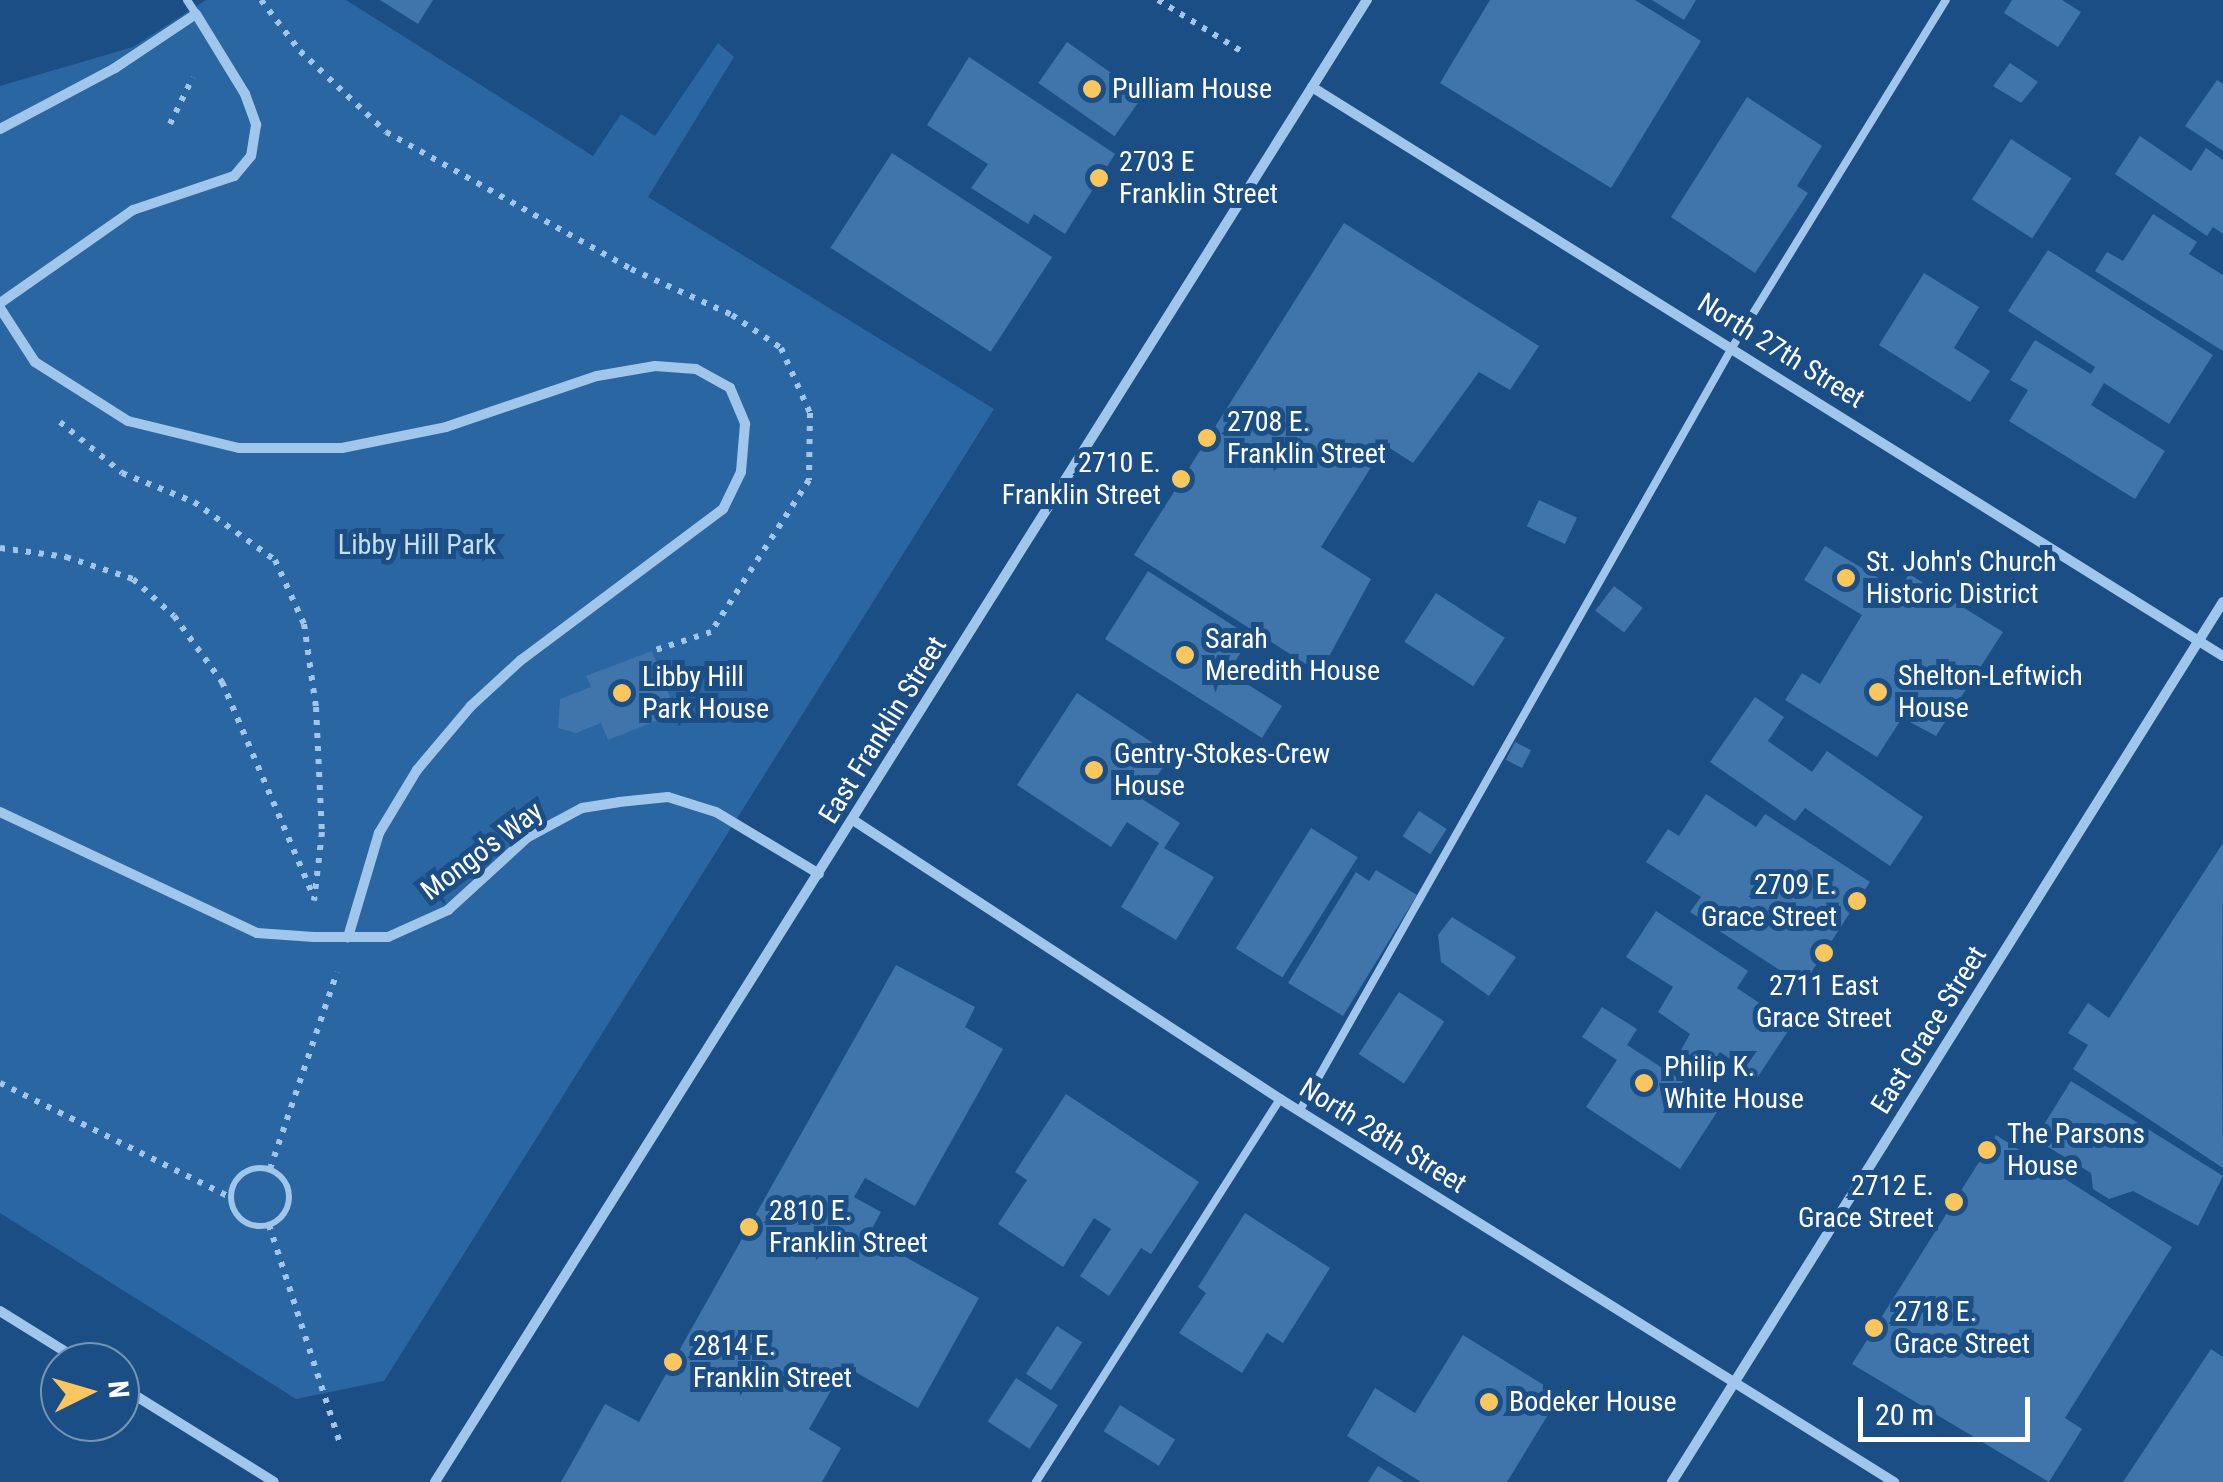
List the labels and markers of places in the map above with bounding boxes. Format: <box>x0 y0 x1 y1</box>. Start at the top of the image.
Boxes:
place label: Pulliam House <box>1112 72 1272 106</box>
marker: Pulliam House <box>1081 78 1103 100</box>
place label: 2703 E Franklin Street <box>1119 145 1278 211</box>
marker: 2703 E Franklin Street <box>1088 167 1110 189</box>
place label: 2708 E. Franklin Street <box>1227 405 1386 471</box>
marker: 2708 E. Franklin Street <box>1196 427 1218 449</box>
place label: 2710 E. Franklin Street <box>1002 446 1161 512</box>
marker: 2710 E. Franklin Street <box>1170 468 1192 490</box>
place label: St. John's Church Historic District <box>1866 545 2057 611</box>
marker: St. John's Church Historic District <box>1835 567 1857 589</box>
place label: Sarah Meredith House <box>1205 622 1380 688</box>
marker: Sarah Meredith House <box>1174 644 1196 666</box>
place label: Shelton-Leftwich House <box>1898 659 2083 725</box>
place label: Libby Hill Park House <box>642 660 769 726</box>
marker: Shelton-Leftwich House <box>1867 681 1889 703</box>
marker: Libby Hill Park House <box>611 682 633 704</box>
place label: Gentry-Stokes-Crew House <box>1114 737 1330 803</box>
marker: Gentry-Stokes-Crew House <box>1083 759 1105 781</box>
place label: 2709 E. Grace Street <box>1701 868 1837 934</box>
marker: 2709 E. Grace Street <box>1846 890 1868 912</box>
marker: 2711 East Grace Street <box>1813 942 1835 964</box>
place label: 2711 East Grace Street <box>1756 969 1892 1035</box>
place label: Philip K. White House <box>1664 1050 1804 1116</box>
marker: Philip K. White House <box>1633 1072 1655 1094</box>
place label: The Parsons House <box>2007 1117 2145 1183</box>
marker: The Parsons House <box>1976 1139 1998 1161</box>
place label: 2712 E. Grace Street <box>1798 1169 1934 1235</box>
marker: 2712 E. Grace Street <box>1943 1191 1965 1213</box>
place label: 2810 E. Franklin Street <box>769 1194 928 1260</box>
marker: 2810 E. Franklin Street <box>738 1216 760 1238</box>
place label: 2718 E. Grace Street <box>1894 1295 2030 1361</box>
marker: 2718 E. Grace Street <box>1863 1317 1885 1339</box>
place label: 2814 E. Franklin Street <box>693 1329 852 1395</box>
marker: 2814 E. Franklin Street <box>662 1351 684 1373</box>
place label: Bodeker House <box>1509 1385 1677 1419</box>
marker: Bodeker House <box>1478 1391 1500 1413</box>

